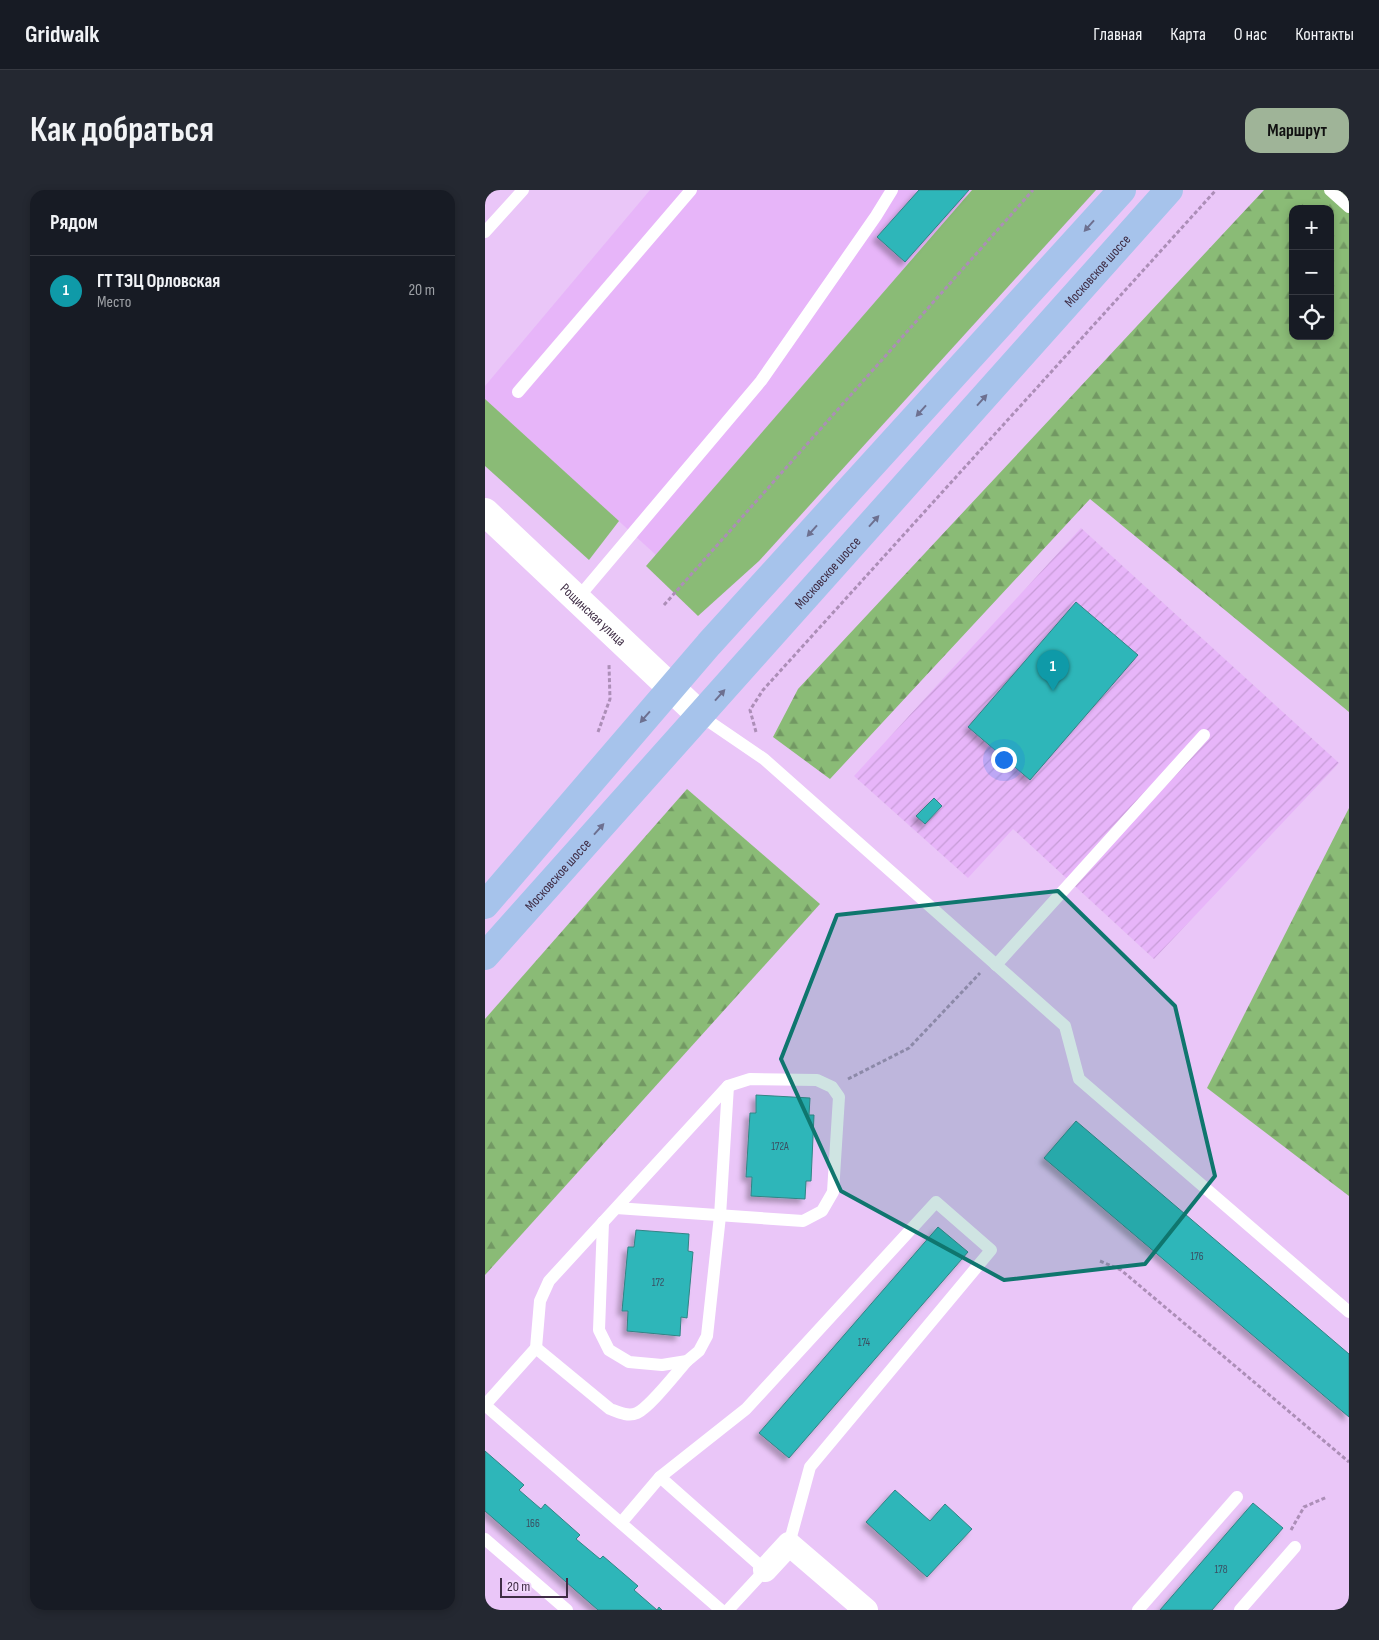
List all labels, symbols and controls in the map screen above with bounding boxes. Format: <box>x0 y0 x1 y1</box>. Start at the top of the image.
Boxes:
text: Gridwalk <box>25 20 99 49</box>
text: Главная <box>1093 24 1142 45</box>
text: Карта <box>1170 24 1206 45</box>
text: О нас <box>1234 24 1267 45</box>
text: Контакты <box>1295 24 1354 45</box>
button: Маршрут <box>1245 108 1349 153</box>
text: Как добраться <box>30 109 214 152</box>
map controls <box>1289 205 1334 340</box>
button: + <box>1289 205 1334 250</box>
text: Рядом <box>50 210 98 235</box>
one-way arrow <box>1083 220 1095 232</box>
street label: Московское шоссе <box>1061 231 1134 311</box>
button: − <box>1289 250 1334 295</box>
text: ГТ ТЭЦ Орловская <box>97 270 220 293</box>
text: 1 <box>63 281 69 300</box>
text: 20 m <box>408 281 435 300</box>
text: Место <box>97 293 131 312</box>
button: locate <box>1289 295 1334 340</box>
one-way arrow <box>977 394 988 407</box>
one-way arrow <box>915 404 927 416</box>
one-way arrow <box>868 516 880 528</box>
one-way arrow <box>806 525 818 537</box>
street label: Московское шоссе <box>791 533 864 613</box>
street label: Рощинская улица <box>557 580 629 650</box>
pin: 1 <box>1037 650 1069 691</box>
one-way arrow <box>714 690 726 702</box>
one-way arrow <box>639 711 651 723</box>
your location <box>991 747 1017 773</box>
one-way arrow <box>594 823 605 836</box>
street label: Московское шоссе <box>521 835 595 915</box>
house number: 172А <box>771 1140 789 1153</box>
house number: 176 <box>1190 1250 1204 1263</box>
house number: 172 <box>652 1276 665 1289</box>
house number: 174 <box>858 1336 871 1349</box>
house number: 166 <box>526 1517 540 1530</box>
house number: 178 <box>1214 1563 1228 1576</box>
scale bar <box>500 1575 567 1598</box>
text: 20 m <box>507 1578 530 1595</box>

